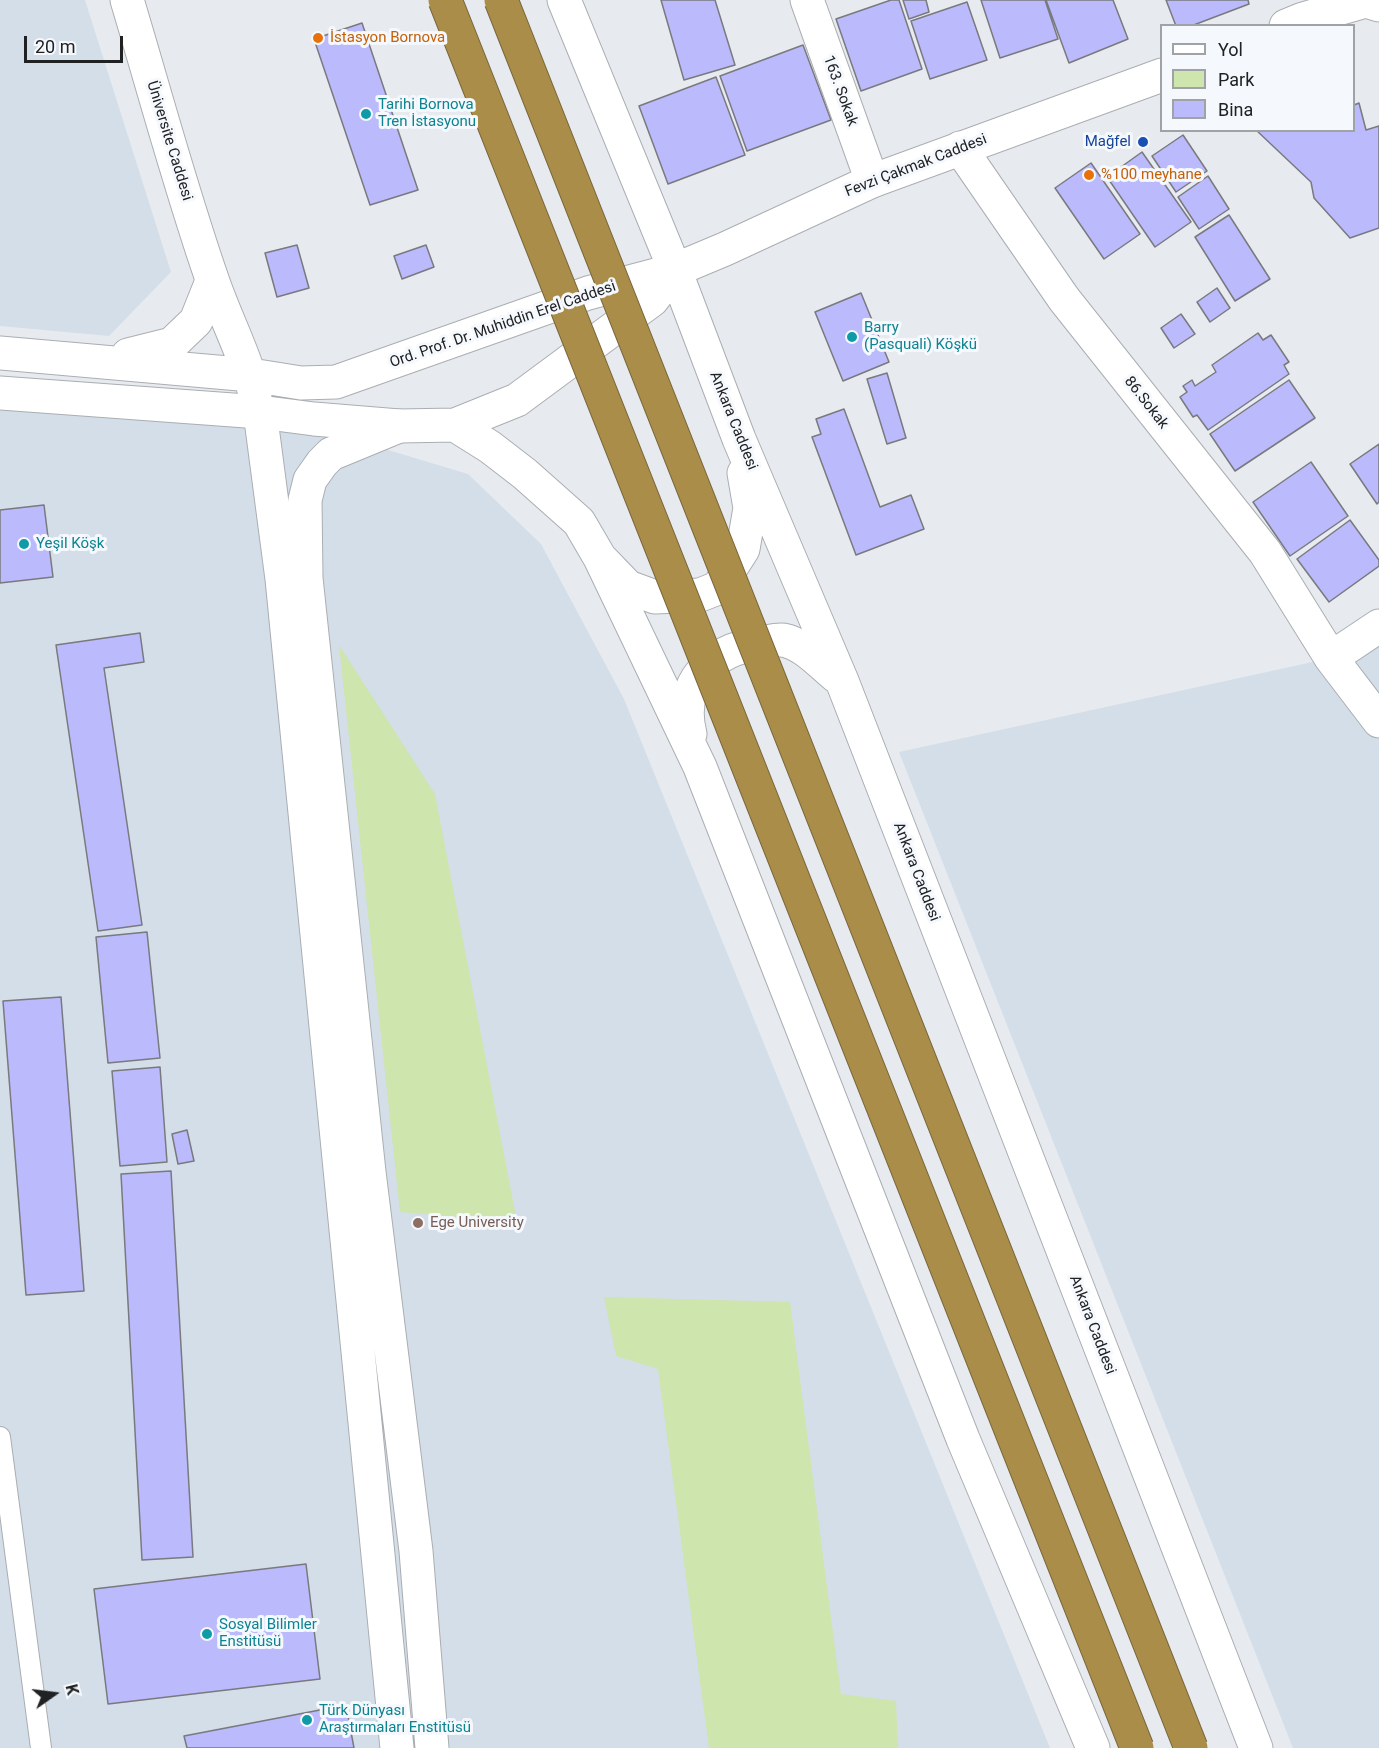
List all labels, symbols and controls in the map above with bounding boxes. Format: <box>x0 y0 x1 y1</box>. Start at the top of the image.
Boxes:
scale bar <box>27 24 126 62</box>
legend <box>1160 24 1355 132</box>
place label: İstasyon Bornova <box>330 29 445 47</box>
marker: İstasyon Bornova <box>311 31 325 45</box>
text: 20 m <box>35 36 75 57</box>
text: Yol <box>1218 39 1243 60</box>
street label: 163. Sokak <box>819 53 861 129</box>
text: Park <box>1218 69 1254 90</box>
street label: Üniversite Caddesi <box>142 79 196 203</box>
place label: Tarihi Bornova Tren İstasyonu <box>378 96 476 131</box>
text: Bina <box>1218 99 1253 120</box>
marker: Tarihi Bornova Tren İstasyonu <box>359 107 373 121</box>
street label: Fevzi Çakmak Caddesi <box>843 131 989 201</box>
place label: Mağfel <box>1085 133 1131 151</box>
marker: Mağfel <box>1136 135 1150 149</box>
place label: %100 meyhane <box>1101 166 1202 184</box>
marker: %100 meyhane <box>1082 168 1096 182</box>
street label: Ord. Prof. Dr. Muhiddin Erel Caddesi <box>388 278 618 372</box>
place label: Barry (Pasquali) Köşkü <box>864 319 977 354</box>
marker: Barry (Pasquali) Köşkü <box>845 330 859 344</box>
street label: Ankara Caddesi <box>705 369 761 473</box>
street label: 86.Sokak <box>1120 373 1172 433</box>
place label: Yeşil Köşk <box>36 535 104 553</box>
marker: Yeşil Köşk <box>17 537 31 551</box>
street label: Ankara Caddesi <box>889 820 943 924</box>
place label: Ege University <box>430 1214 524 1232</box>
marker: Ege University <box>411 1216 425 1230</box>
street label: Ankara Caddesi <box>1065 1273 1119 1377</box>
place label: Sosyal Bilimler Enstitüsü <box>219 1616 317 1651</box>
marker: Sosyal Bilimler Enstitüsü <box>200 1627 214 1641</box>
north arrow <box>24 1664 84 1724</box>
text: K <box>62 1682 82 1697</box>
place label: Türk Dünyası Araştırmaları Enstitüsü <box>319 1702 471 1737</box>
marker: Türk Dünyası Araştırmaları Enstitüsü <box>300 1713 314 1727</box>

